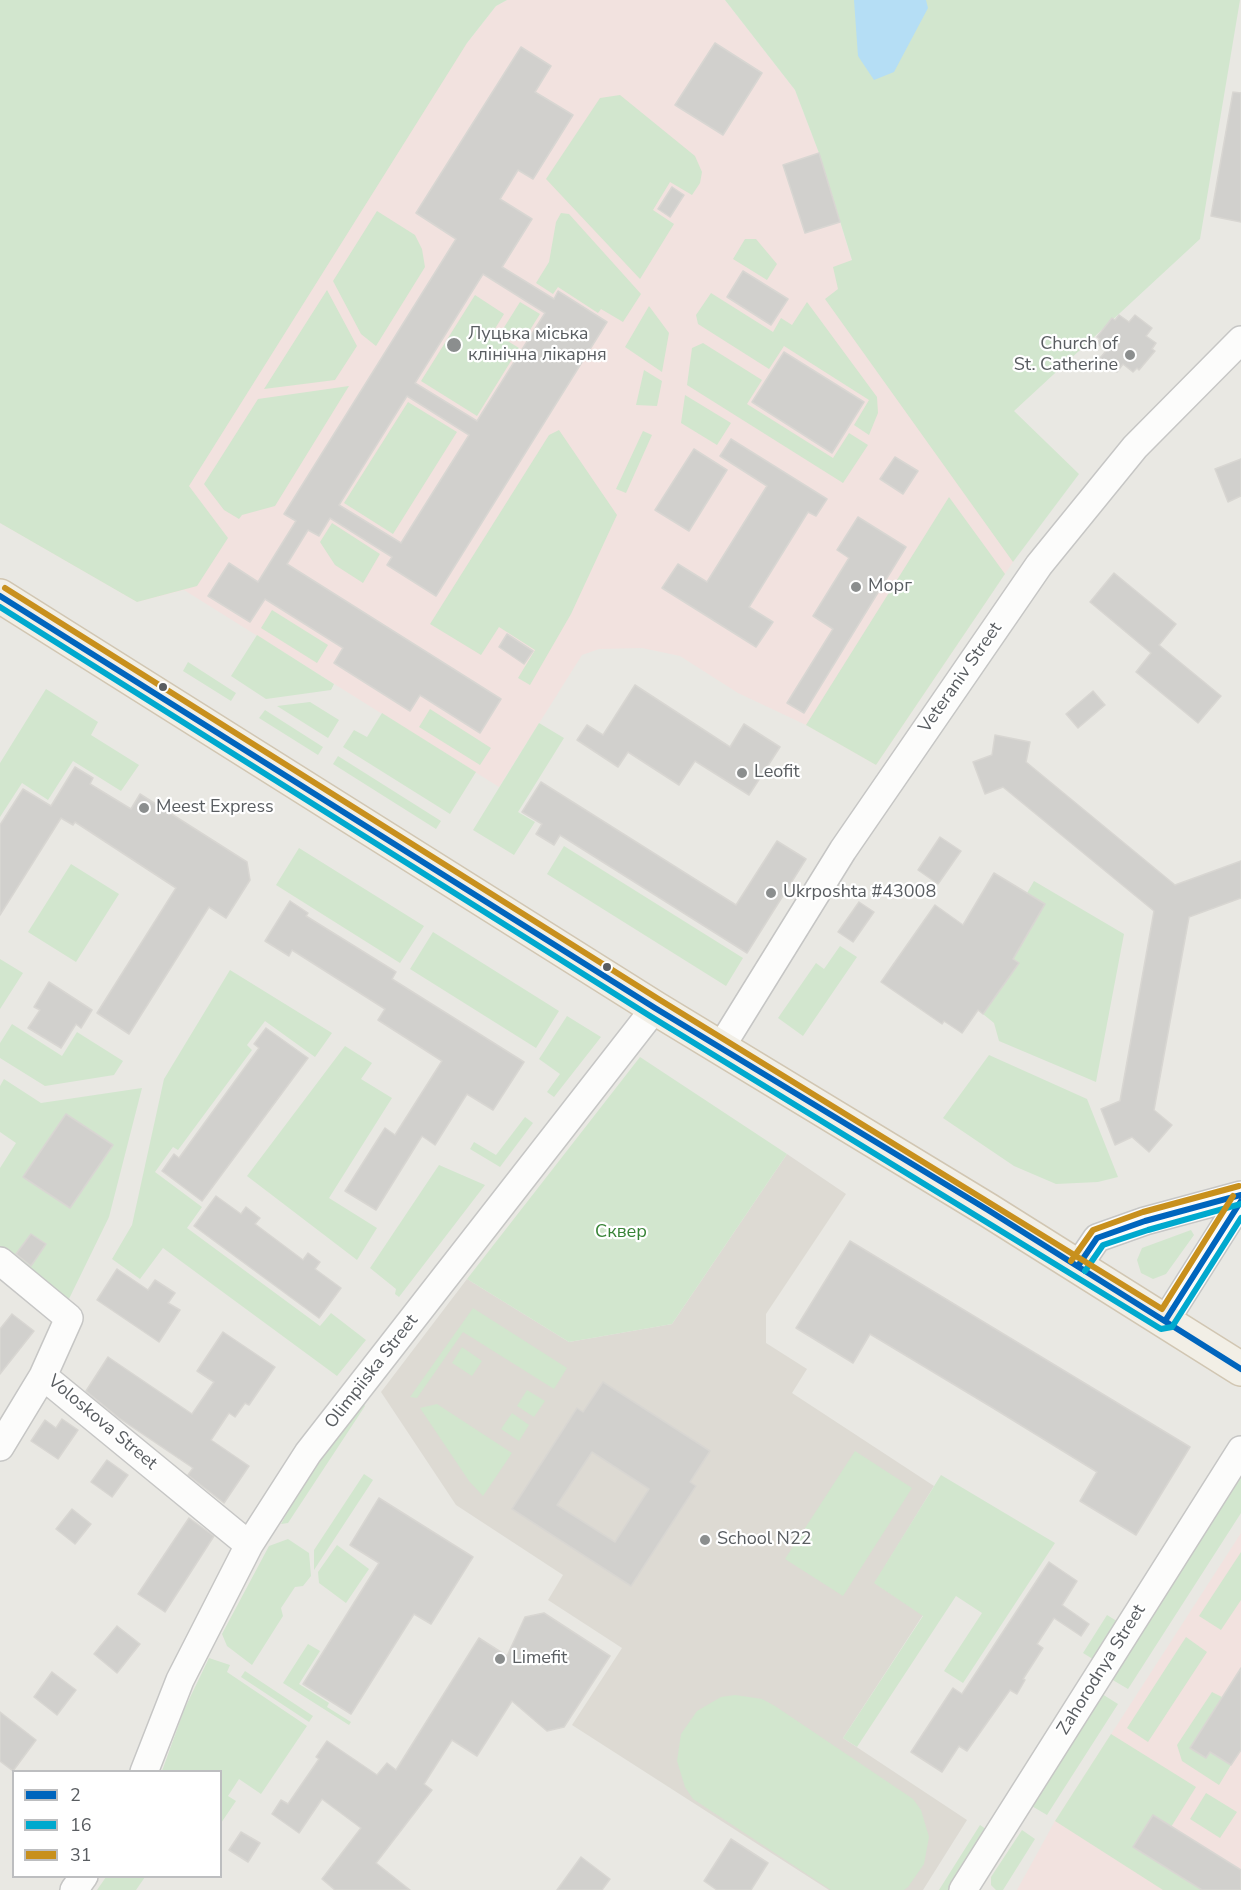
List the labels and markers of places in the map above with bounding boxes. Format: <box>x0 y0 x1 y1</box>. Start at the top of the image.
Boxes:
place label: Луцька міська клінічна лікарня <box>468 324 607 366</box>
place label: Church of St. Catherine <box>1014 334 1118 376</box>
marker: Луцька міська клінічна лікарня <box>445 336 463 354</box>
marker: Church of St. Catherine <box>1123 348 1137 362</box>
place label: Морг <box>868 576 912 598</box>
marker: Морг <box>849 580 863 594</box>
unlabelled marker <box>157 681 169 693</box>
place label: Leofit <box>754 762 800 784</box>
marker: Leofit <box>735 766 749 780</box>
place label: Meest Express <box>156 797 274 819</box>
marker: Meest Express <box>137 801 151 815</box>
place label: Ukrposhta #43008 <box>783 882 936 904</box>
marker: Ukrposhta #43008 <box>764 886 778 900</box>
unlabelled marker <box>601 961 613 973</box>
place label: School N22 <box>717 1529 812 1551</box>
marker: School N22 <box>698 1533 712 1547</box>
place label: Limefit <box>512 1648 567 1670</box>
marker: Limefit <box>493 1652 507 1666</box>

